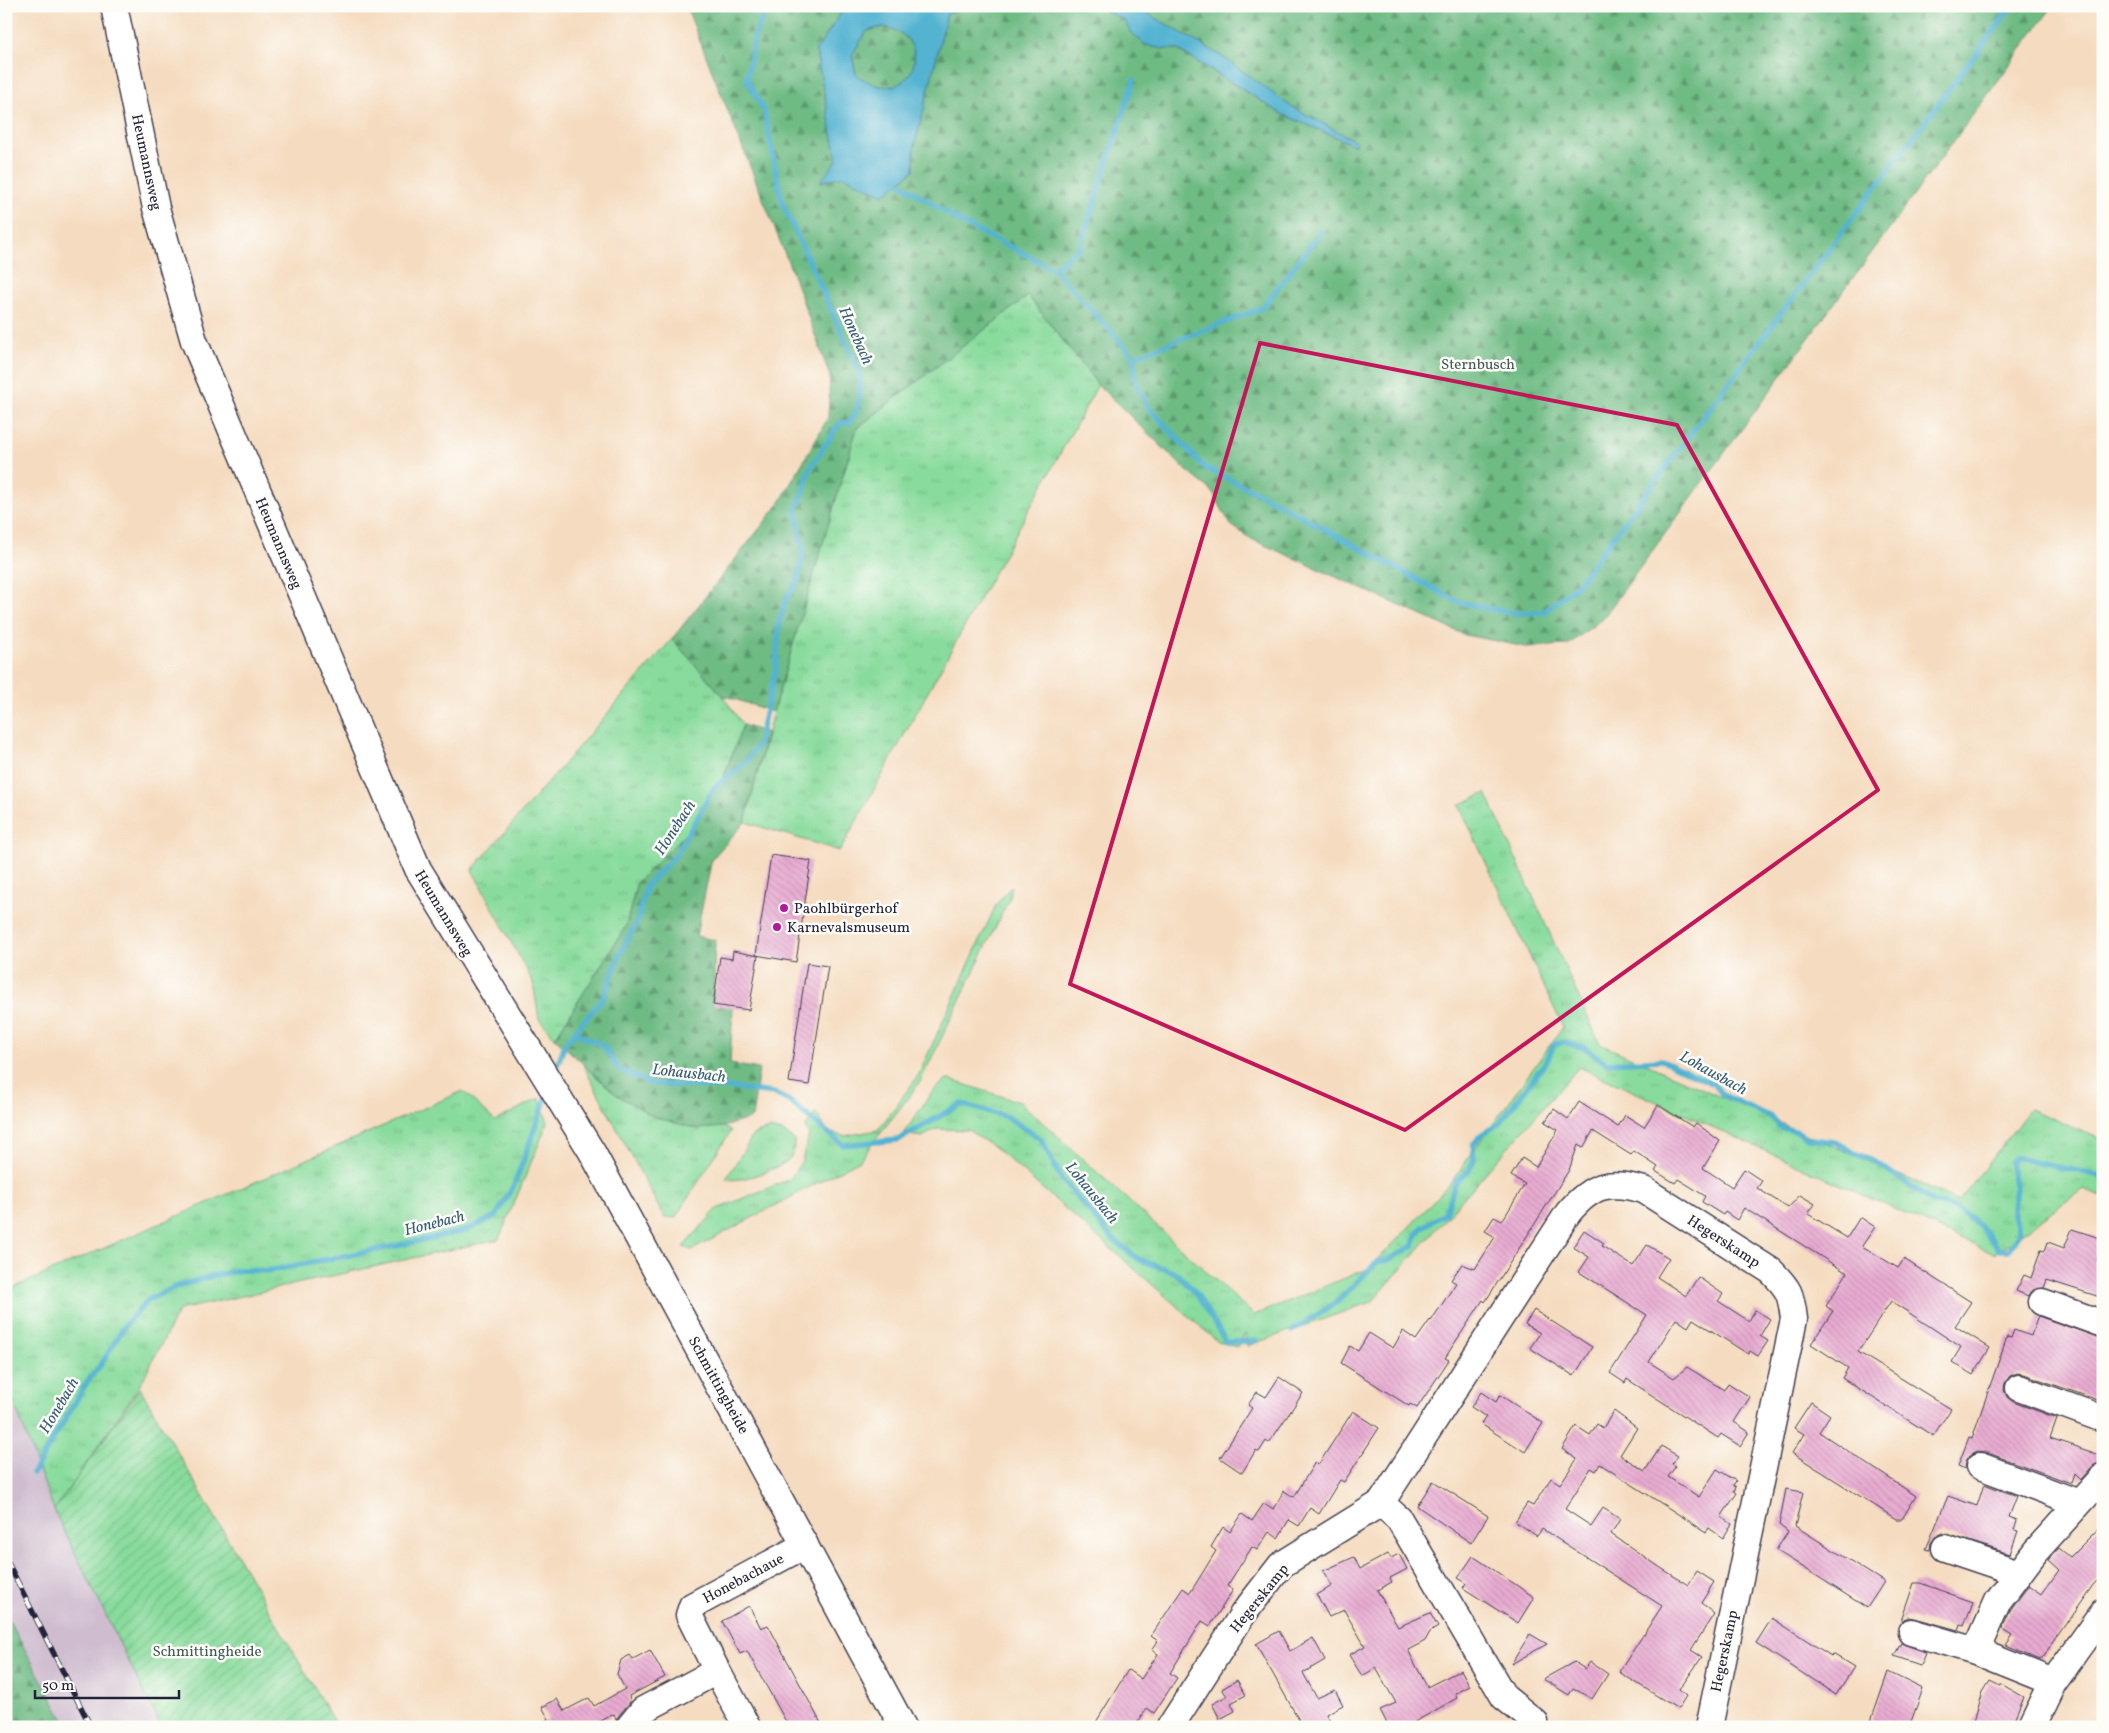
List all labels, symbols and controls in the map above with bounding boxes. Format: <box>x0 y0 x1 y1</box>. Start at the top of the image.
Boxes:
street label: Heumannsweg <box>125 112 166 213</box>
water label: Honebach <box>833 303 878 368</box>
park label: Sternbusch <box>1441 355 1515 376</box>
street label: Heumannsweg <box>249 494 307 593</box>
water label: Honebach <box>650 796 702 860</box>
street label: Heumannsweg <box>409 866 477 961</box>
place label: Paohlbürgerhof <box>794 899 899 920</box>
marker: Paohlbürgerhof <box>778 902 790 914</box>
place label: Karnevalsmuseum <box>787 918 910 939</box>
marker: Karnevalsmuseum <box>771 921 783 933</box>
water label: Lohausbach <box>1675 1046 1751 1101</box>
water label: Lohausbach <box>651 1059 727 1089</box>
water label: Lohausbach <box>1060 1158 1123 1229</box>
water label: Honebach <box>402 1206 467 1242</box>
street label: Hegerskamp <box>1682 1211 1764 1274</box>
street label: Schmittingheide <box>682 1333 753 1438</box>
water label: Honebach <box>34 1374 85 1438</box>
street label: Honebachaue <box>699 1549 788 1610</box>
street label: Hegerskamp <box>1226 1560 1295 1638</box>
street label: Hegerskamp <box>1707 1608 1744 1694</box>
park label: Schmittingheide <box>153 1642 262 1663</box>
scale bar <box>35 1668 179 1700</box>
text: 50 m <box>42 1676 74 1697</box>

